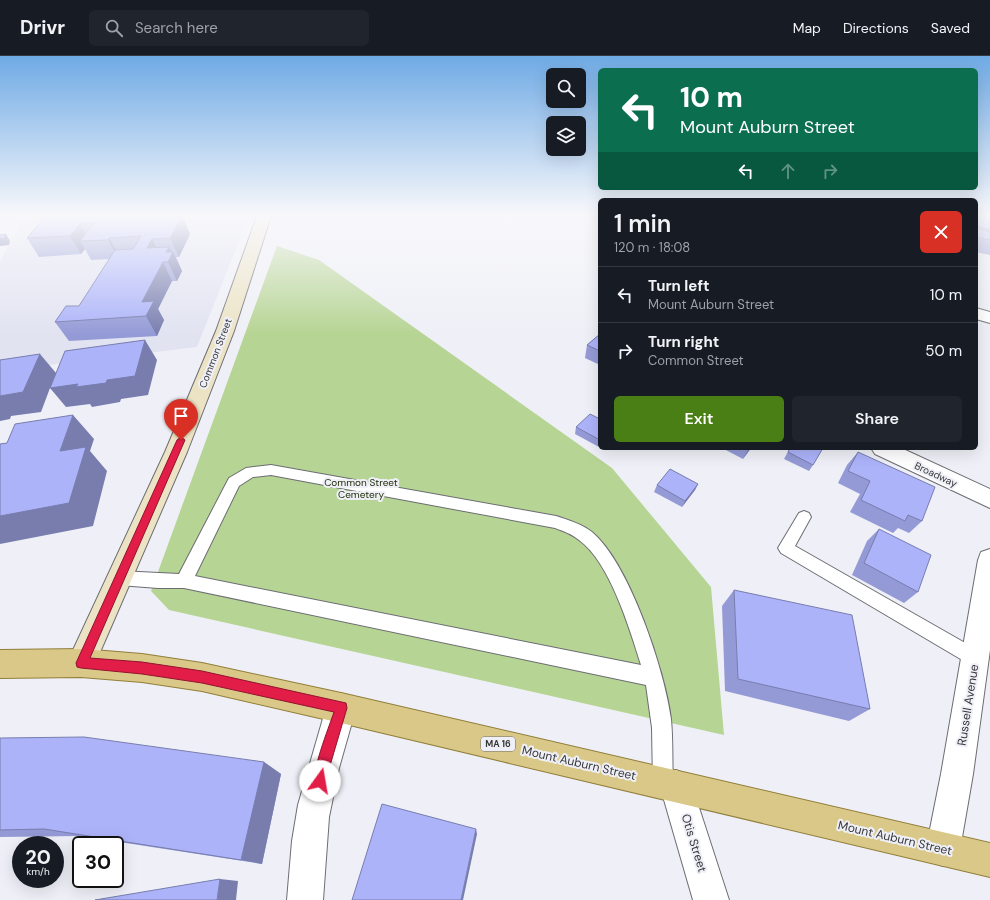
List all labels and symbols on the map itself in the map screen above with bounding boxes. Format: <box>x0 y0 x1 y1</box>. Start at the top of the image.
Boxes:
street label: Common Street <box>196 316 235 390</box>
pin <box>164 399 198 440</box>
street label: Broadway <box>912 459 960 490</box>
park label: Common Street Cemetery <box>324 476 398 501</box>
street label: Russell Avenue <box>954 663 982 747</box>
road number: MA 16 <box>481 737 515 751</box>
street label: Mount Auburn Street <box>520 742 638 784</box>
position arrow <box>299 760 341 802</box>
street label: Otis Street <box>678 812 711 874</box>
street label: Mount Auburn Street <box>836 817 954 859</box>
speed limit sign: 30 <box>72 836 124 888</box>

